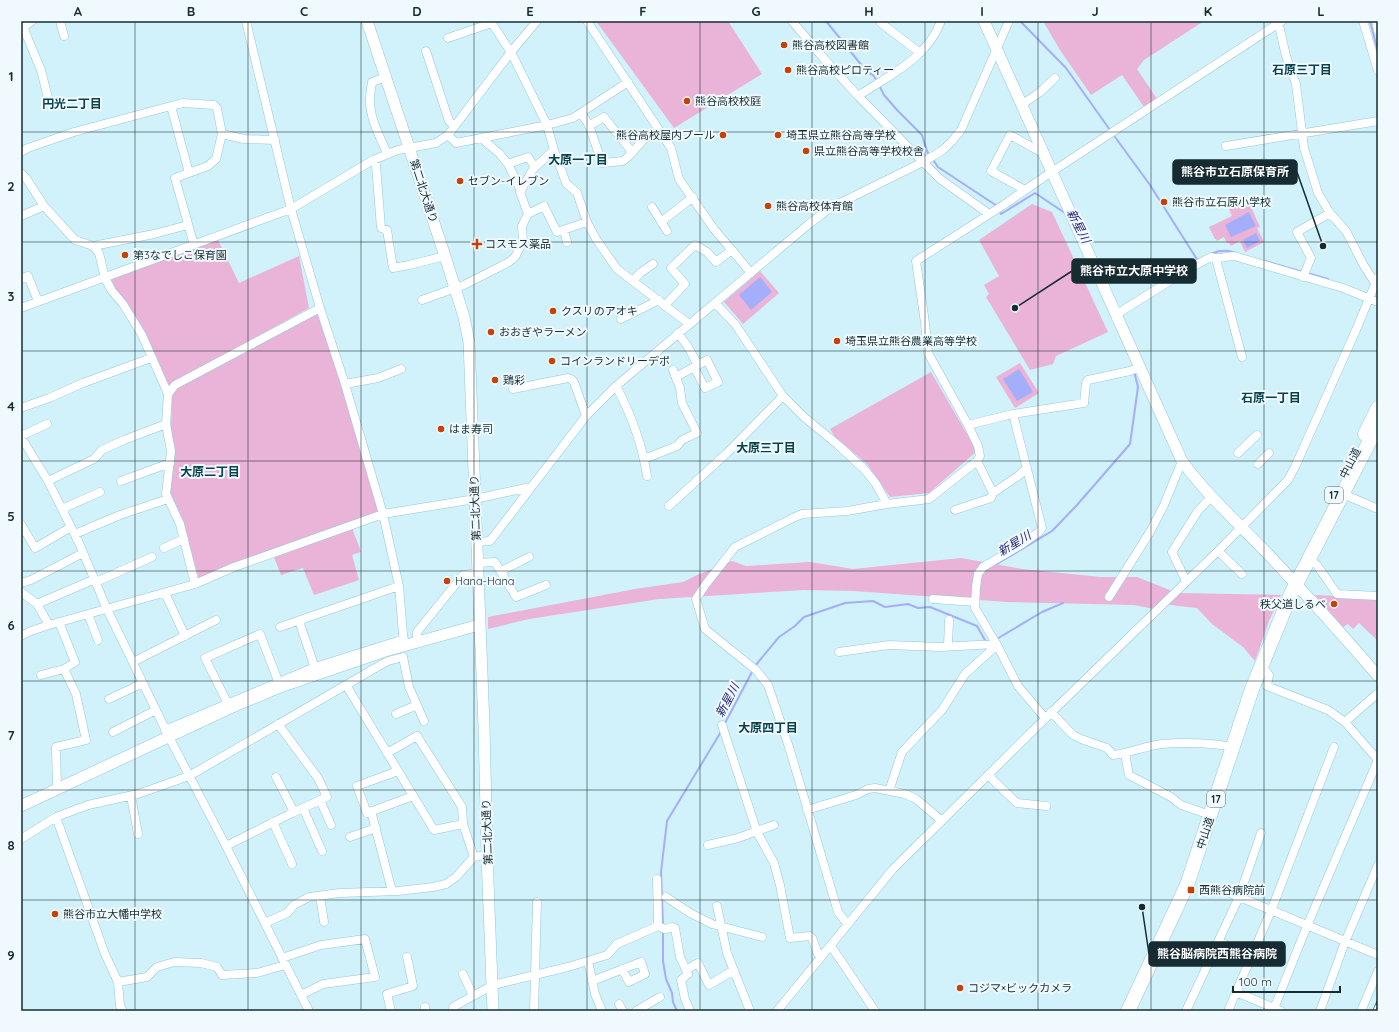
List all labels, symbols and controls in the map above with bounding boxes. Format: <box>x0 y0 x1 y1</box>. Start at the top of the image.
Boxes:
text: A <box>74 3 83 19</box>
text: B <box>187 3 195 19</box>
text: C <box>300 3 308 19</box>
text: D <box>412 3 422 19</box>
text: E <box>526 3 534 19</box>
text: F <box>639 3 647 19</box>
text: G <box>751 3 761 19</box>
text: H <box>864 3 874 19</box>
text: I <box>980 3 984 19</box>
text: J <box>1091 3 1099 19</box>
text: K <box>1204 3 1213 19</box>
text: L <box>1317 3 1325 19</box>
place label: 熊谷高校図書館 <box>792 38 869 52</box>
marker: 熊谷高校図書館 <box>779 40 789 50</box>
district label: 石原三丁目 <box>1272 62 1332 77</box>
place label: 熊谷高校ピロティー <box>796 63 894 77</box>
marker: 熊谷高校ピロティー <box>783 65 793 75</box>
text: 1 <box>8 68 14 84</box>
place label: 熊谷高校校庭 <box>695 94 761 108</box>
district label: 円光二丁目 <box>42 96 102 111</box>
marker: 熊谷高校校庭 <box>682 96 692 106</box>
place label: 熊谷高校屋内プール <box>616 128 715 142</box>
place label: 埼玉県立熊谷高等学校 <box>786 128 896 142</box>
marker: 熊谷高校屋内プール <box>718 130 728 140</box>
marker: 埼玉県立熊谷高等学校 <box>773 130 783 140</box>
place label: 県立熊谷高等学校校舎 <box>814 144 924 158</box>
marker: 県立熊谷高等学校校舎 <box>801 146 811 156</box>
district label: 大原一丁目 <box>548 152 608 167</box>
street label: 第二北大通り <box>407 157 441 225</box>
callout: 熊谷市立石原保育所 <box>1173 160 1297 184</box>
text: 熊谷市立石原保育所 <box>1181 164 1289 179</box>
place label: セブン-イレブン <box>468 174 549 188</box>
marker: セブン-イレブン <box>455 176 465 186</box>
text: 2 <box>7 178 15 194</box>
place label: 熊谷市立石原小学校 <box>1172 195 1271 209</box>
marker: 熊谷市立石原小学校 <box>1159 197 1169 207</box>
place label: 熊谷高校体育館 <box>776 199 853 213</box>
marker: 熊谷高校体育館 <box>763 201 773 211</box>
water label: 新星川 <box>1064 207 1095 247</box>
place label: コスモス薬品 <box>485 237 551 251</box>
marker: コスモス薬品 <box>472 239 482 249</box>
place label: 第3なでしこ保育園 <box>133 248 227 262</box>
marker: 第3なでしこ保育園 <box>120 250 130 260</box>
callout: 熊谷市立大原中学校 <box>1072 259 1196 283</box>
text: 熊谷市立大原中学校 <box>1080 263 1188 278</box>
text: 3 <box>8 288 15 304</box>
place label: クスリのアオキ <box>561 304 638 318</box>
marker: クスリのアオキ <box>548 306 558 316</box>
place label: おおぎやラーメン <box>499 325 587 339</box>
marker: おおぎやラーメン <box>486 327 496 337</box>
place label: 埼玉県立熊谷農業高等学校 <box>845 334 977 348</box>
marker: 埼玉県立熊谷農業高等学校 <box>832 336 842 346</box>
place label: コインランドリーデポ <box>560 354 670 368</box>
marker: コインランドリーデポ <box>547 356 557 366</box>
place label: 鶏彩 <box>503 373 525 387</box>
marker: 鶏彩 <box>490 375 500 385</box>
district label: 石原一丁目 <box>1241 390 1301 405</box>
text: 4 <box>7 398 15 414</box>
place label: はま寿司 <box>449 422 493 436</box>
marker: はま寿司 <box>436 424 446 434</box>
district label: 大原三丁目 <box>736 440 796 455</box>
street label: 中山道 <box>1336 445 1364 481</box>
district label: 大原二丁目 <box>180 464 240 479</box>
street label: 第二北大通り <box>467 475 483 541</box>
road number: 17 <box>1325 487 1343 503</box>
text: 5 <box>7 508 15 524</box>
water label: 新星川 <box>995 526 1035 559</box>
place label: Hana-Hana <box>455 574 515 588</box>
marker: Hana-Hana <box>442 576 452 586</box>
place label: 秩父道しるべ <box>1260 597 1326 611</box>
marker: 秩父道しるべ <box>1329 599 1339 609</box>
text: 6 <box>7 617 15 633</box>
water label: 新星川 <box>712 679 743 719</box>
district label: 大原四丁目 <box>738 720 798 735</box>
text: 7 <box>7 727 15 743</box>
road number: 17 <box>1207 791 1225 807</box>
street label: 第二北大通り <box>479 799 495 865</box>
street label: 中山道 <box>1193 815 1217 851</box>
text: 8 <box>7 837 15 853</box>
place label: 西熊谷病院前 <box>1199 883 1265 897</box>
marker: 西熊谷病院前 <box>1186 885 1196 895</box>
place label: 熊谷市立大幡中学校 <box>63 907 162 921</box>
marker: 熊谷市立大幡中学校 <box>50 909 60 919</box>
callout: 熊谷脳病院西熊谷病院 <box>1149 942 1285 966</box>
text: 熊谷脳病院西熊谷病院 <box>1157 946 1277 961</box>
text: 9 <box>7 947 15 963</box>
scale bar <box>1233 968 1340 994</box>
text: 100 m <box>1239 974 1272 989</box>
place label: コジマ×ビックカメラ <box>968 981 1072 995</box>
marker: コジマ×ビックカメラ <box>955 983 965 993</box>

